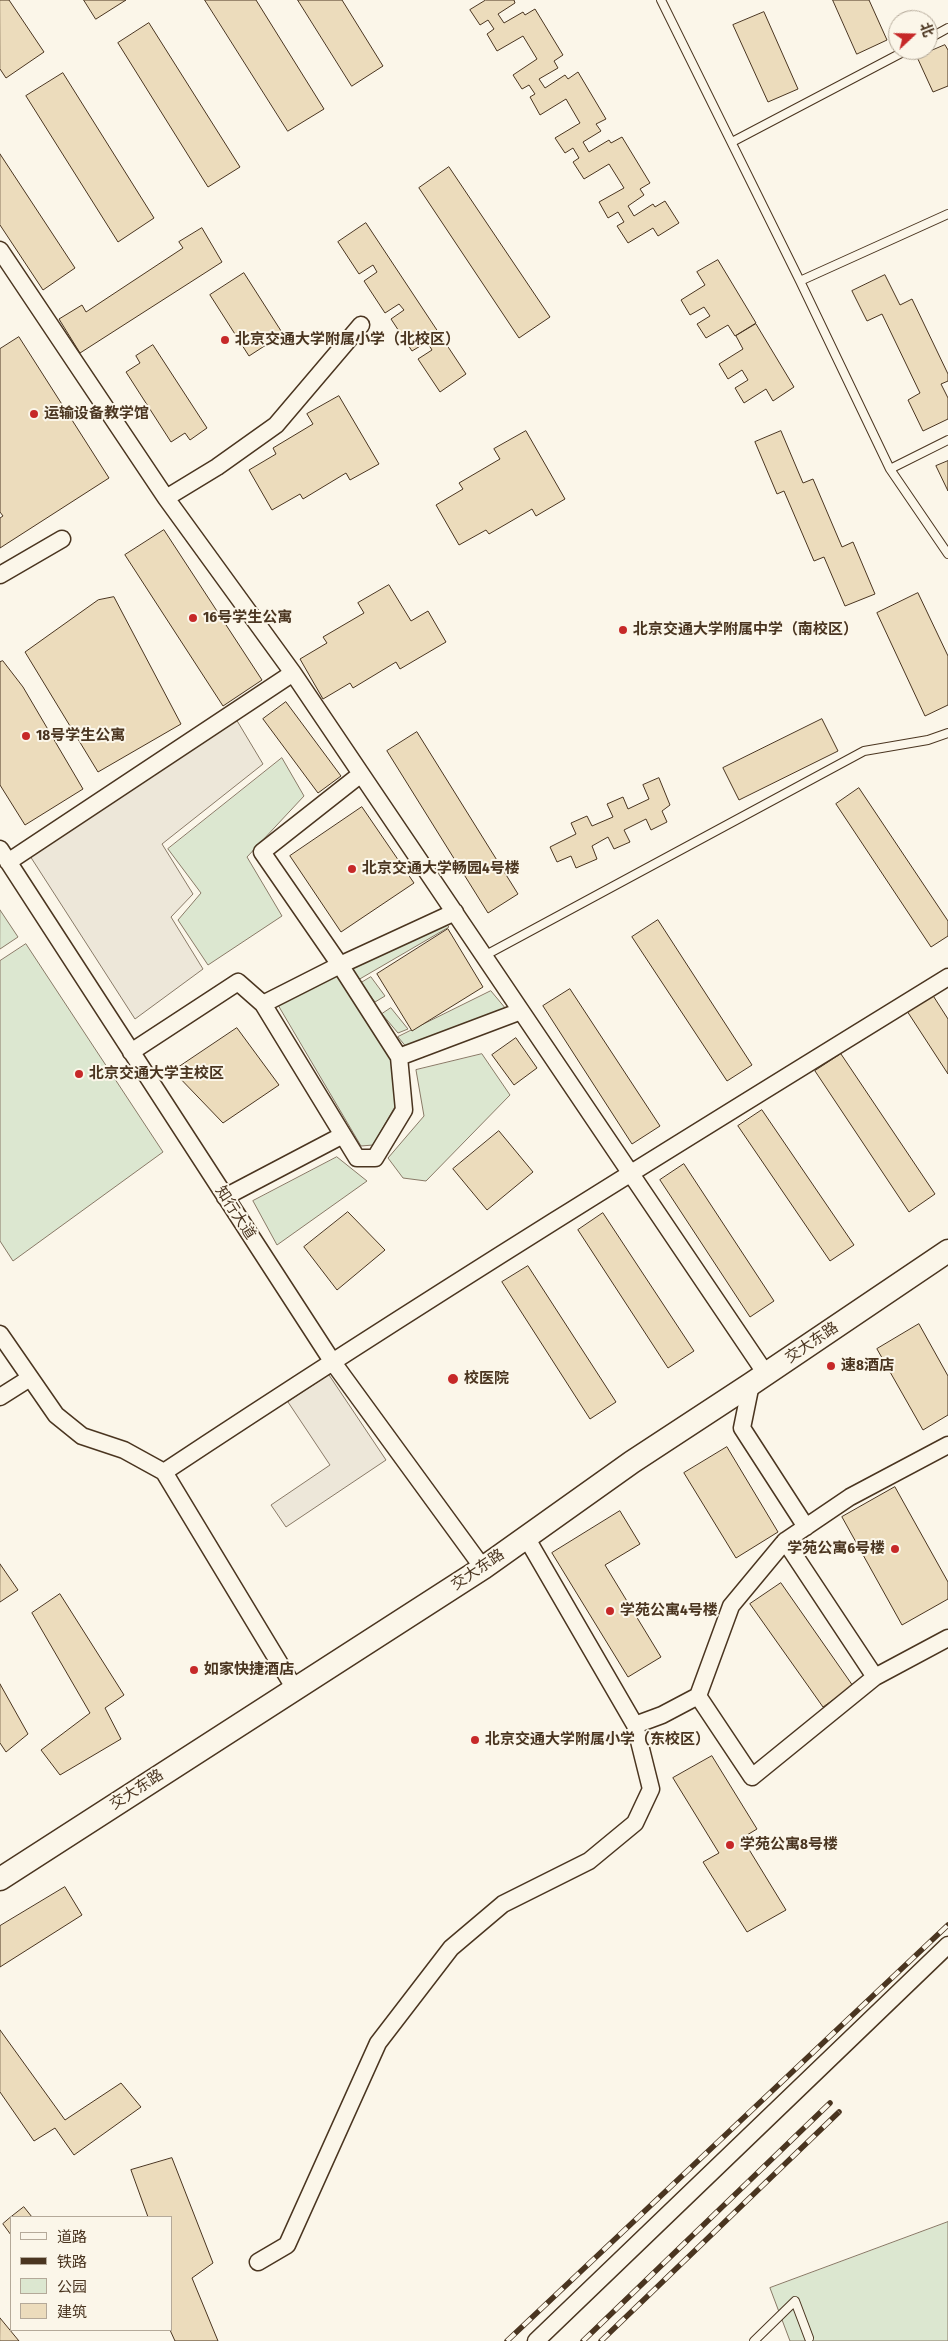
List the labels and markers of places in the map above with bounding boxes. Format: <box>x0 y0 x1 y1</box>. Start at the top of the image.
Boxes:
place label: 北京交通大学附属小学（北校区） <box>235 331 460 349</box>
marker: 北京交通大学附属小学（北校区） <box>219 334 231 346</box>
place label: 运输设备教学馆 <box>44 405 149 423</box>
marker: 运输设备教学馆 <box>28 408 40 420</box>
place label: 16号学生公寓 <box>203 609 292 627</box>
marker: 16号学生公寓 <box>187 612 199 624</box>
place label: 北京交通大学附属中学（南校区） <box>633 621 858 639</box>
marker: 北京交通大学附属中学（南校区） <box>617 624 629 636</box>
place label: 18号学生公寓 <box>36 727 125 745</box>
marker: 18号学生公寓 <box>20 730 32 742</box>
place label: 北京交通大学畅园4号楼 <box>362 860 520 878</box>
marker: 北京交通大学畅园4号楼 <box>346 863 358 875</box>
place label: 北京交通大学主校区 <box>89 1065 224 1083</box>
marker: 北京交通大学主校区 <box>73 1068 85 1080</box>
place label: 速8酒店 <box>841 1357 894 1375</box>
marker: 速8酒店 <box>825 1360 837 1372</box>
place label: 校医院 <box>464 1370 509 1388</box>
marker: 校医院 <box>446 1372 460 1386</box>
place label: 学苑公寓6号楼 <box>787 1540 885 1558</box>
marker: 学苑公寓6号楼 <box>889 1543 901 1555</box>
place label: 学苑公寓4号楼 <box>620 1602 718 1620</box>
marker: 学苑公寓4号楼 <box>604 1605 616 1617</box>
place label: 如家快捷酒店 <box>204 1661 294 1679</box>
marker: 如家快捷酒店 <box>188 1664 200 1676</box>
place label: 北京交通大学附属小学（东校区） <box>485 1731 710 1749</box>
marker: 北京交通大学附属小学（东校区） <box>469 1734 481 1746</box>
place label: 学苑公寓8号楼 <box>740 1836 838 1854</box>
marker: 学苑公寓8号楼 <box>724 1839 736 1851</box>

